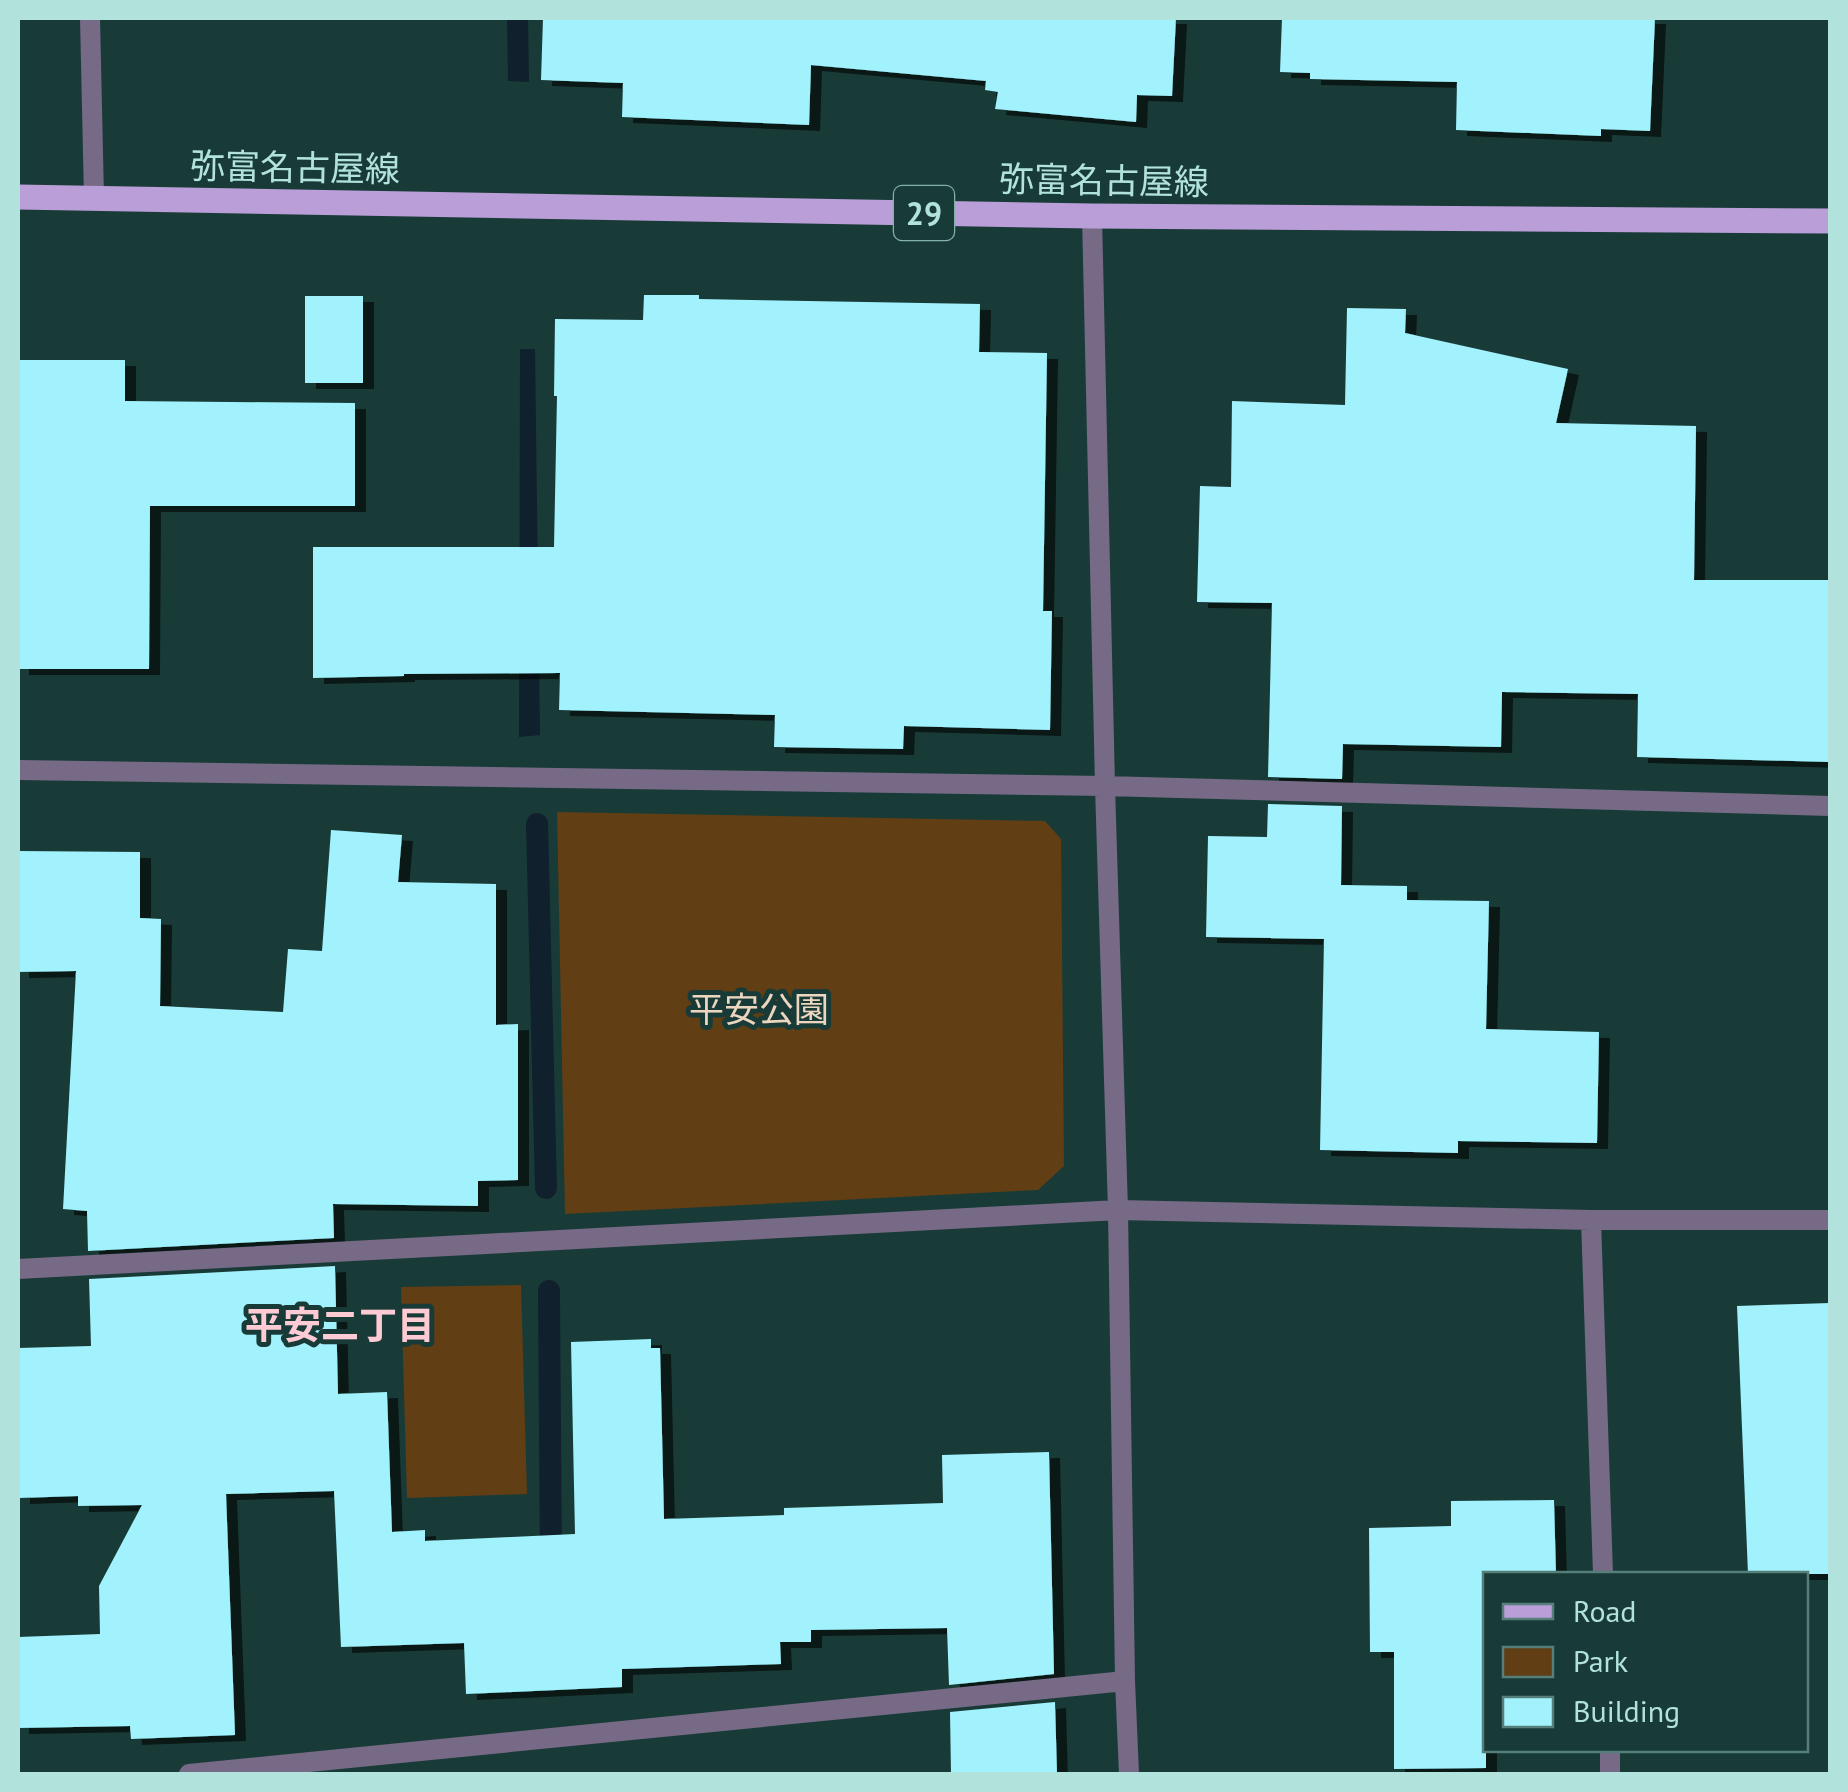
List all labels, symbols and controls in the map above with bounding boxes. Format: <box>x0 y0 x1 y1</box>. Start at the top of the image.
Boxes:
street label: 弥富名古屋線 <box>190 142 400 192</box>
street label: 弥富名古屋線 <box>999 155 1209 205</box>
road number: 29 <box>894 186 954 240</box>
park label: 平安公園 <box>689 986 829 1032</box>
district label: 平安二丁目 <box>245 1300 435 1349</box>
legend <box>1483 1572 1808 1752</box>
text: Road <box>1573 1591 1637 1630</box>
text: Park <box>1573 1641 1629 1680</box>
text: Building <box>1573 1691 1680 1730</box>

